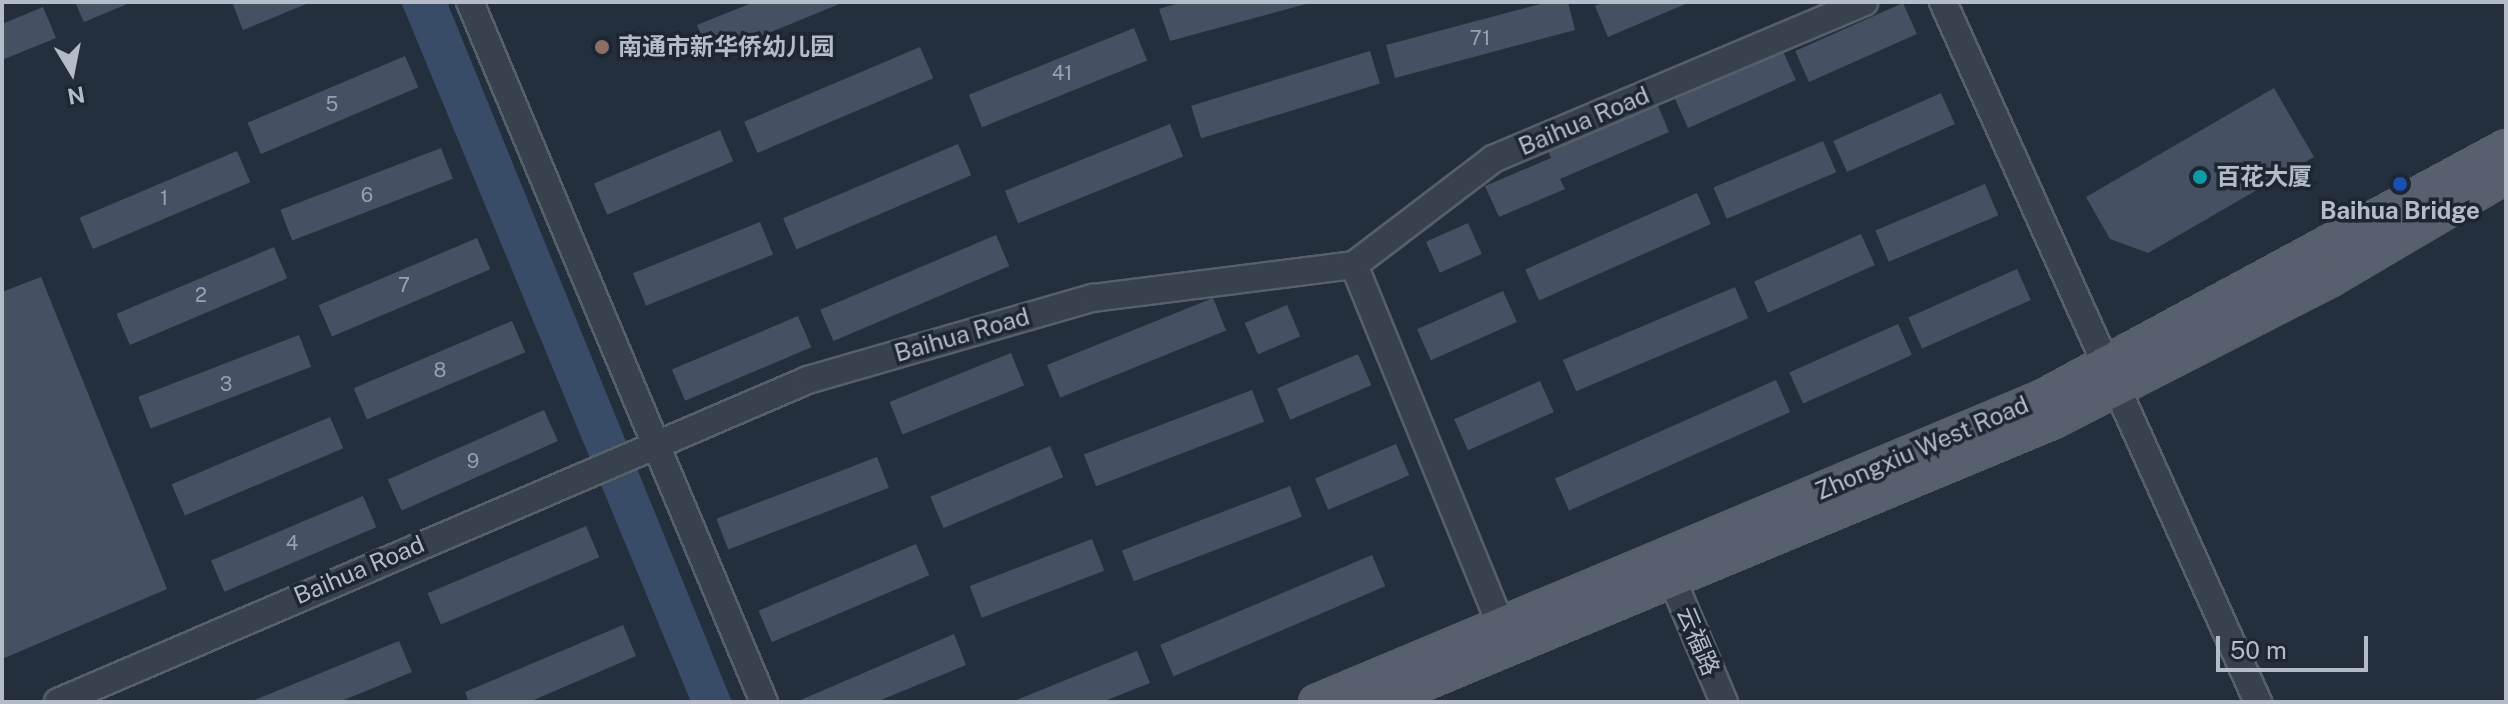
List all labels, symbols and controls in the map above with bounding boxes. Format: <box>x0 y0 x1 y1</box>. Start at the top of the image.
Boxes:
house number: 71 <box>1470 26 1490 50</box>
north arrow <box>32 32 112 112</box>
place label: 南通市新华侨幼儿园 <box>618 33 834 61</box>
marker: 南通市新华侨幼儿园 <box>593 38 611 56</box>
house number: 41 <box>1052 61 1072 85</box>
text: N <box>65 81 87 110</box>
street label: Baihua Road <box>1514 81 1654 161</box>
house number: 5 <box>326 92 338 116</box>
place label: 百花大厦 <box>2216 163 2312 191</box>
marker: 百花大厦 <box>2191 168 2209 186</box>
marker: Baihua Bridge <box>2391 175 2409 193</box>
house number: 6 <box>361 183 373 207</box>
house number: 1 <box>160 186 168 210</box>
place label: Baihua Bridge <box>2320 197 2480 225</box>
house number: 7 <box>398 273 410 297</box>
house number: 2 <box>195 283 207 307</box>
street label: Baihua Road <box>891 302 1033 368</box>
house number: 8 <box>434 358 446 382</box>
house number: 3 <box>220 372 232 396</box>
street label: Zhongxiu West Road <box>1811 390 2033 506</box>
house number: 9 <box>467 449 479 473</box>
street label: Baihua Road <box>289 530 429 610</box>
house number: 4 <box>286 531 298 555</box>
street label: 云福路 <box>1671 602 1725 680</box>
scale bar <box>2220 620 2372 670</box>
text: 50 m <box>2230 636 2287 664</box>

